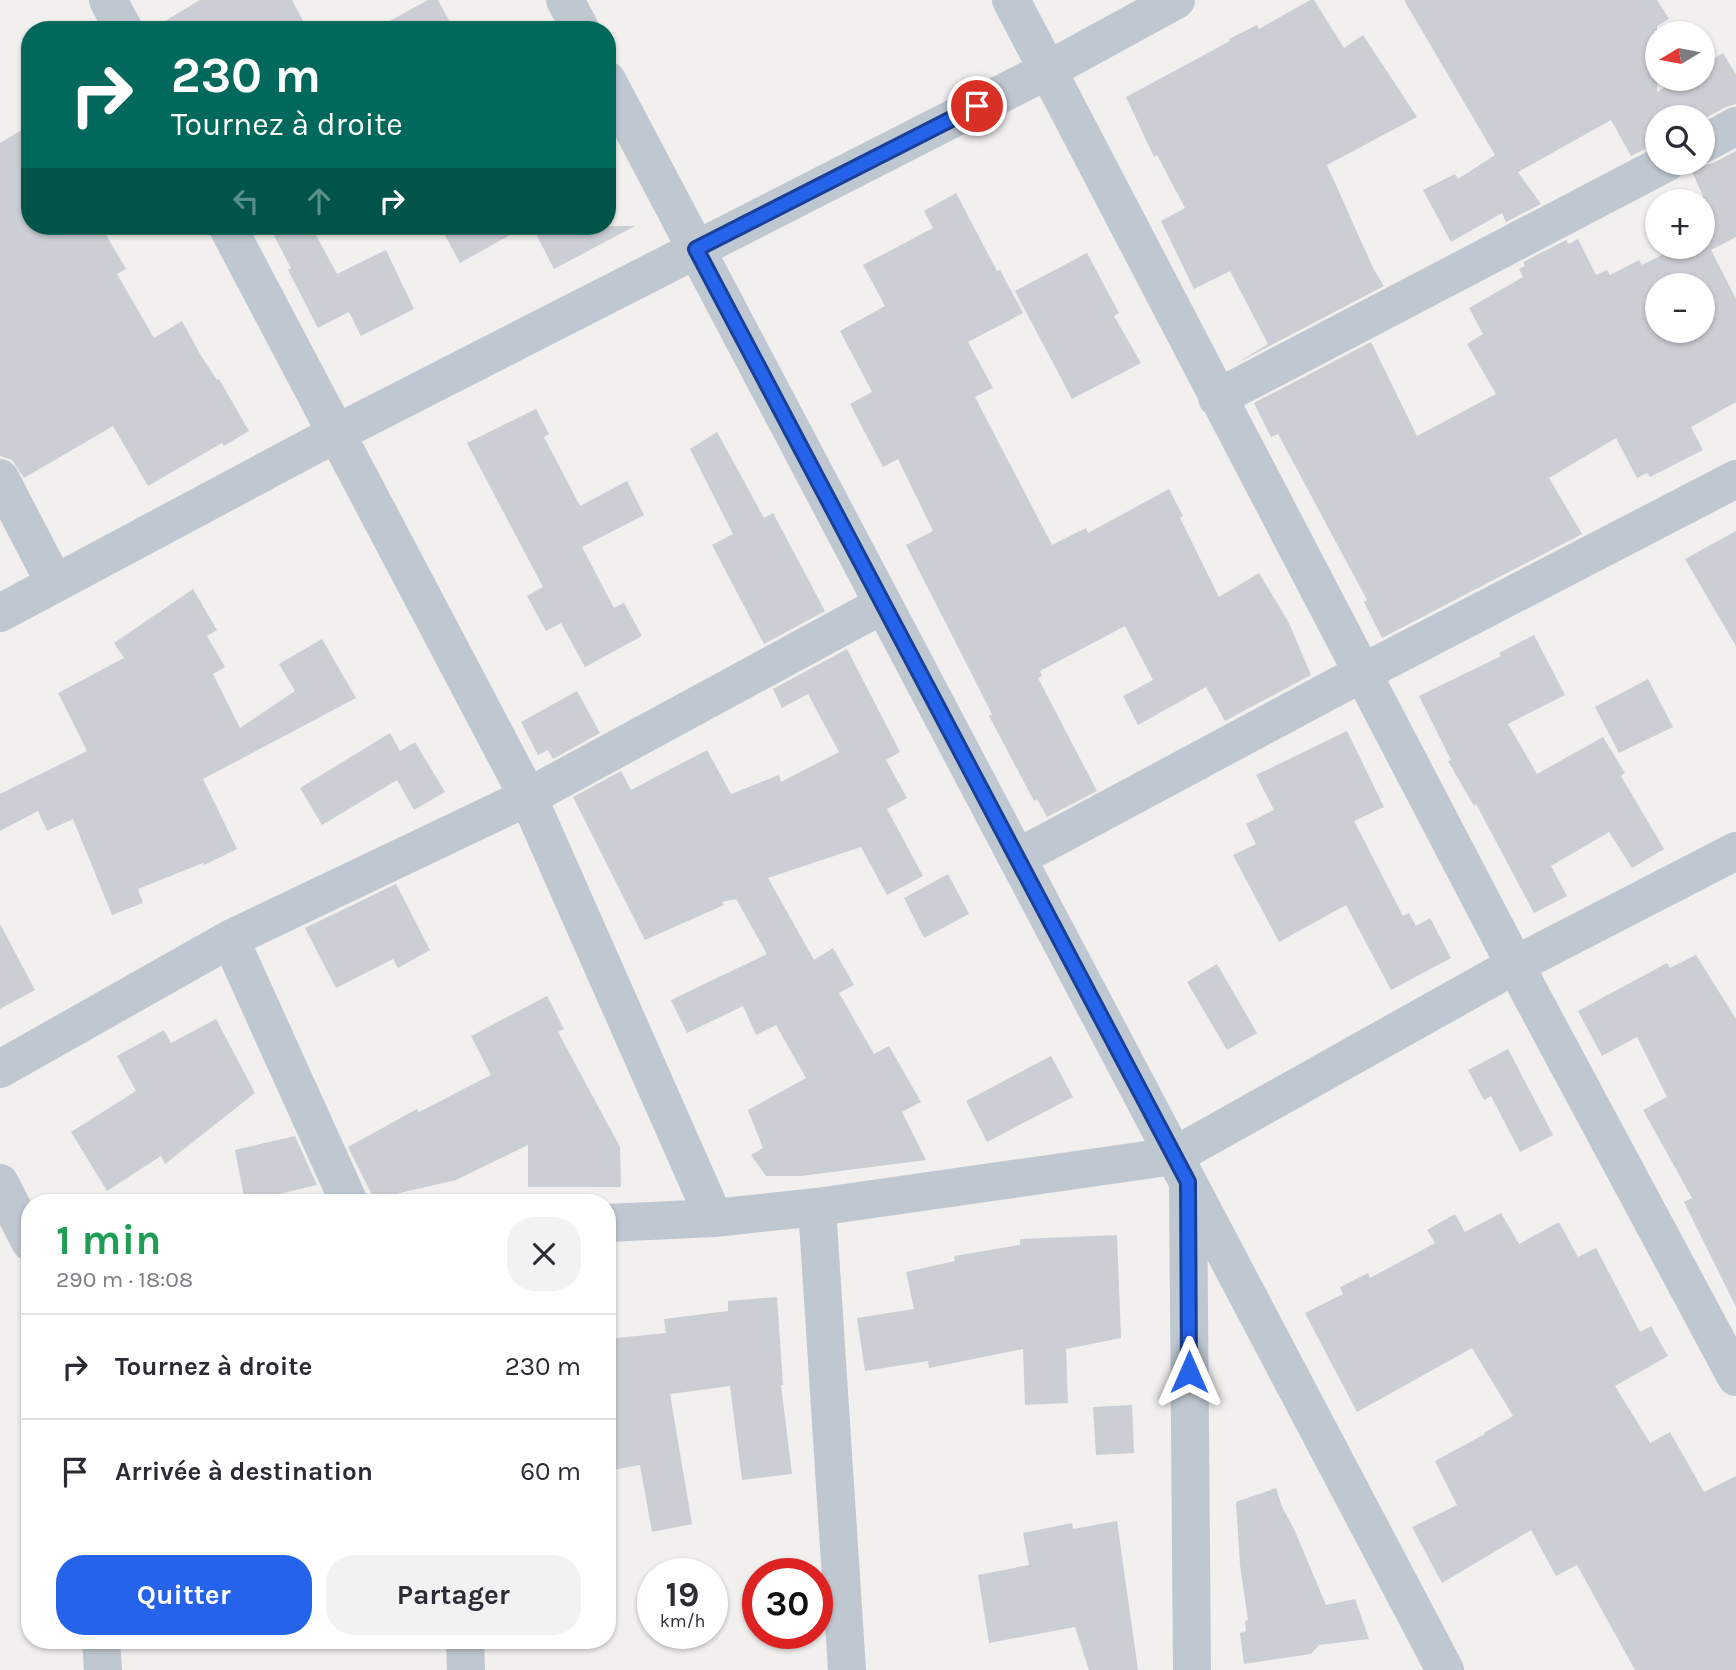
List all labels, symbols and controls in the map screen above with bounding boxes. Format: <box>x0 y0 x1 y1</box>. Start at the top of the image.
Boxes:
north arrow <box>1645 21 1715 91</box>
map controls <box>1645 21 1715 343</box>
text: 230 m <box>171 47 321 104</box>
icon: right <box>56 49 147 140</box>
pin <box>947 76 1007 136</box>
icon: arrive <box>958 87 996 125</box>
button: search <box>1645 105 1715 175</box>
text: Tournez à droite <box>171 106 403 143</box>
icon: left <box>227 182 265 220</box>
icon: ahead <box>300 182 338 220</box>
icon: right <box>373 182 411 220</box>
button: + <box>1645 189 1715 259</box>
button: − <box>1645 273 1715 343</box>
text: 1 min <box>56 1215 161 1265</box>
button: close <box>507 1217 581 1291</box>
text: 290 m · 18:08 <box>56 1266 193 1293</box>
position arrow <box>1152 1335 1226 1409</box>
icon: right <box>56 1348 94 1386</box>
text: Tournez à droite <box>115 1351 312 1382</box>
text: 230 m <box>505 1351 581 1382</box>
icon: arrive <box>56 1453 94 1491</box>
text: Arrivée à destination <box>115 1456 373 1487</box>
text: 60 m <box>520 1456 581 1487</box>
button: Quitter <box>56 1555 312 1635</box>
button: Partager <box>326 1555 581 1635</box>
speed limit sign: 30 <box>742 1558 833 1649</box>
text: 19 <box>666 1574 699 1615</box>
text: km/h <box>660 1610 705 1632</box>

